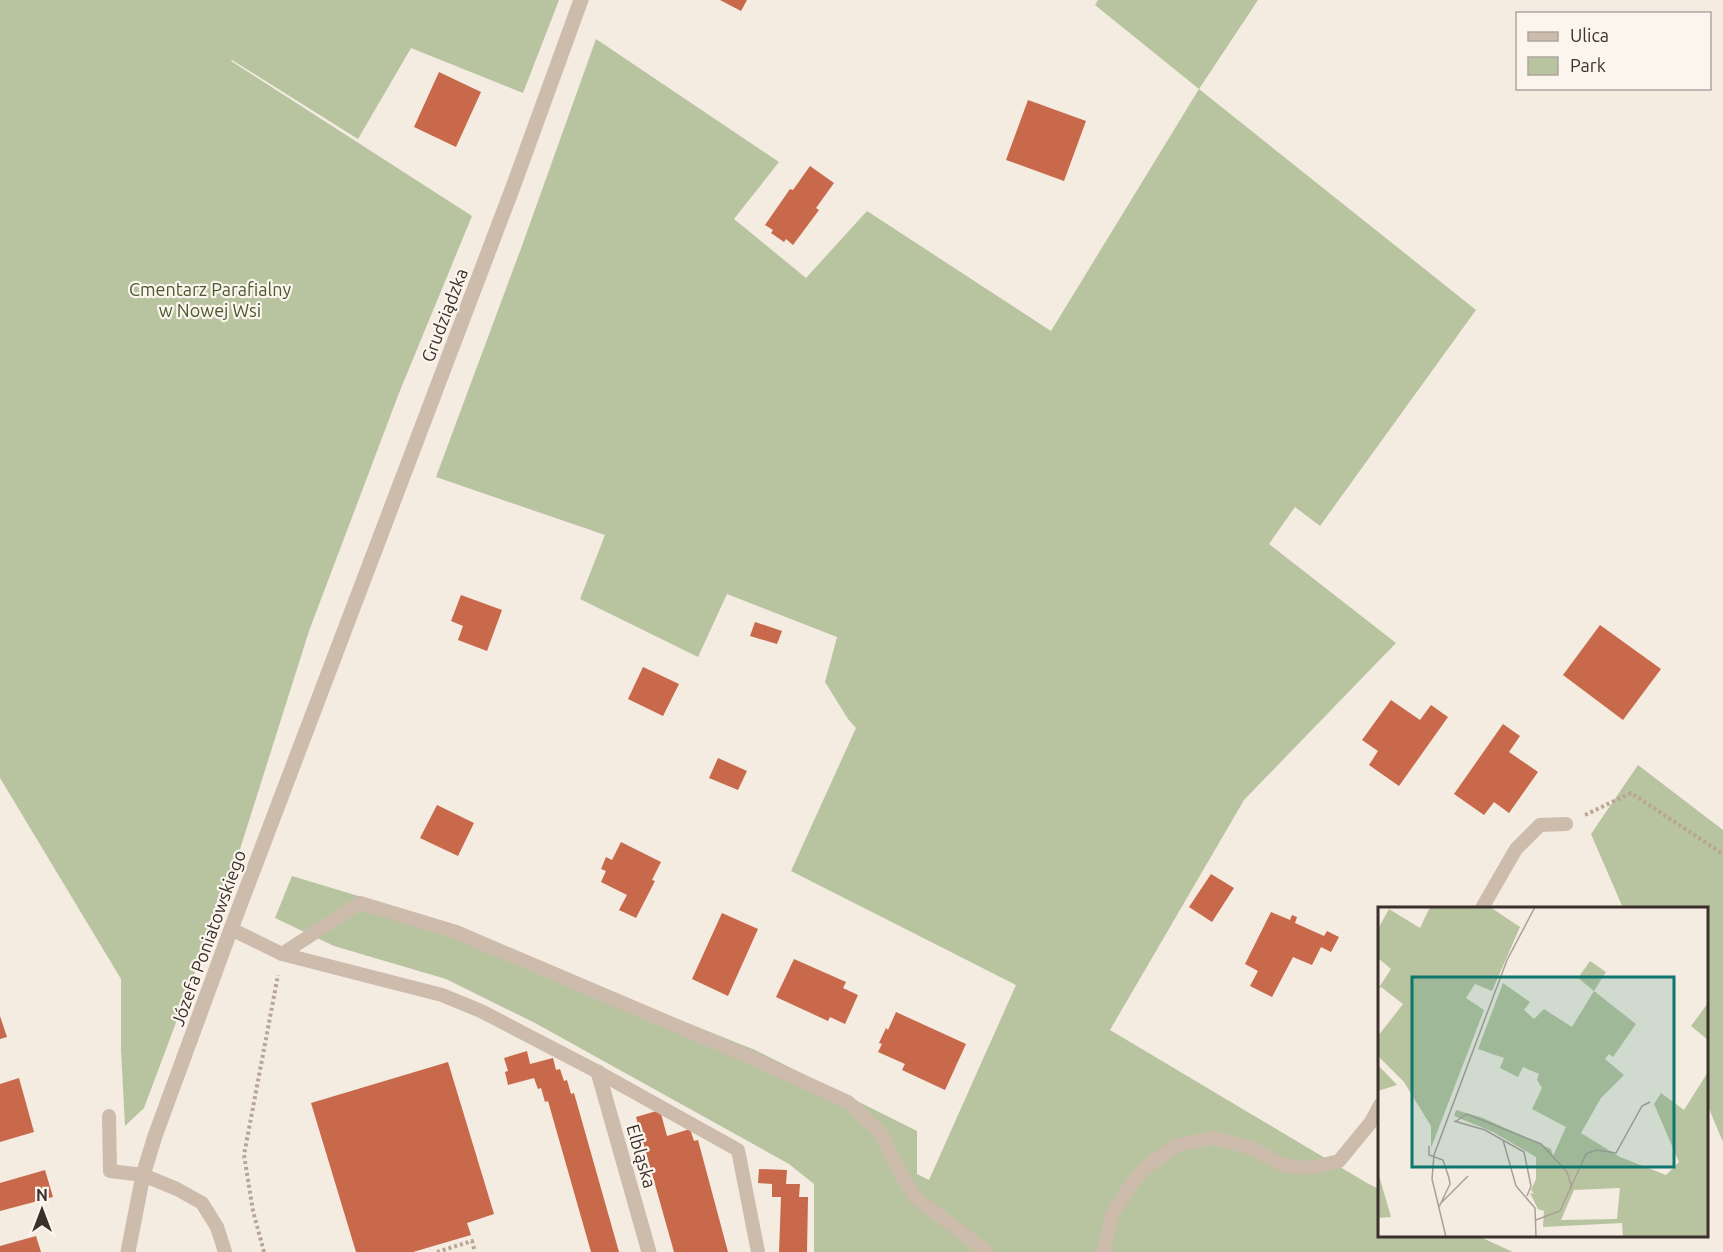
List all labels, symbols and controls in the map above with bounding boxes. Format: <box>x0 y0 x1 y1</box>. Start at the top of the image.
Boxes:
legend <box>1516 12 1711 90</box>
text: Ulica <box>1570 25 1609 45</box>
text: Park <box>1570 55 1606 75</box>
street label: Grudziądzka <box>417 265 471 365</box>
park label: Cmentarz Parafialny w Nowej Wsi <box>129 279 291 320</box>
street label: Józefa Poniatowskiego <box>167 847 249 1029</box>
inset map <box>1378 907 1708 1237</box>
street label: Elbląska <box>623 1122 661 1190</box>
north arrow <box>12 1180 72 1240</box>
text: N <box>36 1186 48 1204</box>

